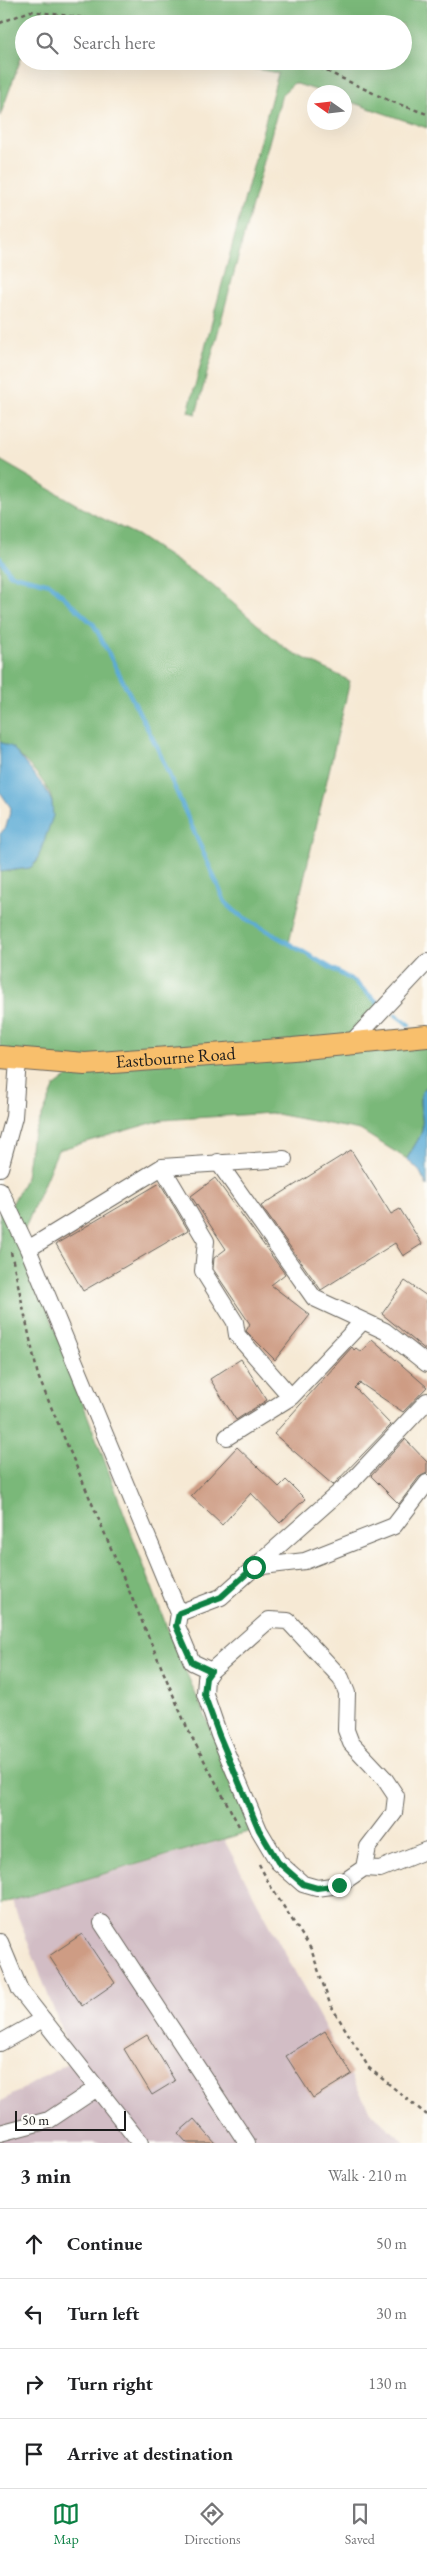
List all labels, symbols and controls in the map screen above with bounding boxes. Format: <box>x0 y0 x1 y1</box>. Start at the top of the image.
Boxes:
search box <box>15 15 412 70</box>
icon: search <box>33 29 61 57</box>
text: Search here <box>73 30 155 55</box>
north arrow <box>307 85 352 130</box>
street label: Eastbourne Road <box>115 1041 237 1073</box>
route start <box>243 1556 266 1579</box>
route end <box>328 1874 351 1897</box>
scale bar <box>15 2108 126 2131</box>
text: 50 m <box>22 2111 49 2129</box>
text: 3 min <box>20 2162 71 2189</box>
text: Walk · 210 m <box>328 2165 407 2186</box>
icon: ahead <box>20 2230 48 2258</box>
text: Continue <box>67 2231 142 2256</box>
text: 50 m <box>376 2233 407 2254</box>
icon: left <box>20 2300 48 2328</box>
text: Turn left <box>67 2301 139 2326</box>
text: 30 m <box>376 2303 407 2324</box>
icon: right <box>20 2370 48 2398</box>
text: Turn right <box>67 2371 153 2396</box>
text: 130 m <box>368 2373 407 2394</box>
icon: arrive <box>20 2440 48 2468</box>
text: Arrive at destination <box>67 2441 233 2466</box>
tab: Map <box>52 2500 80 2548</box>
tab: Directions <box>184 2500 241 2548</box>
tab: Saved <box>345 2500 375 2548</box>

